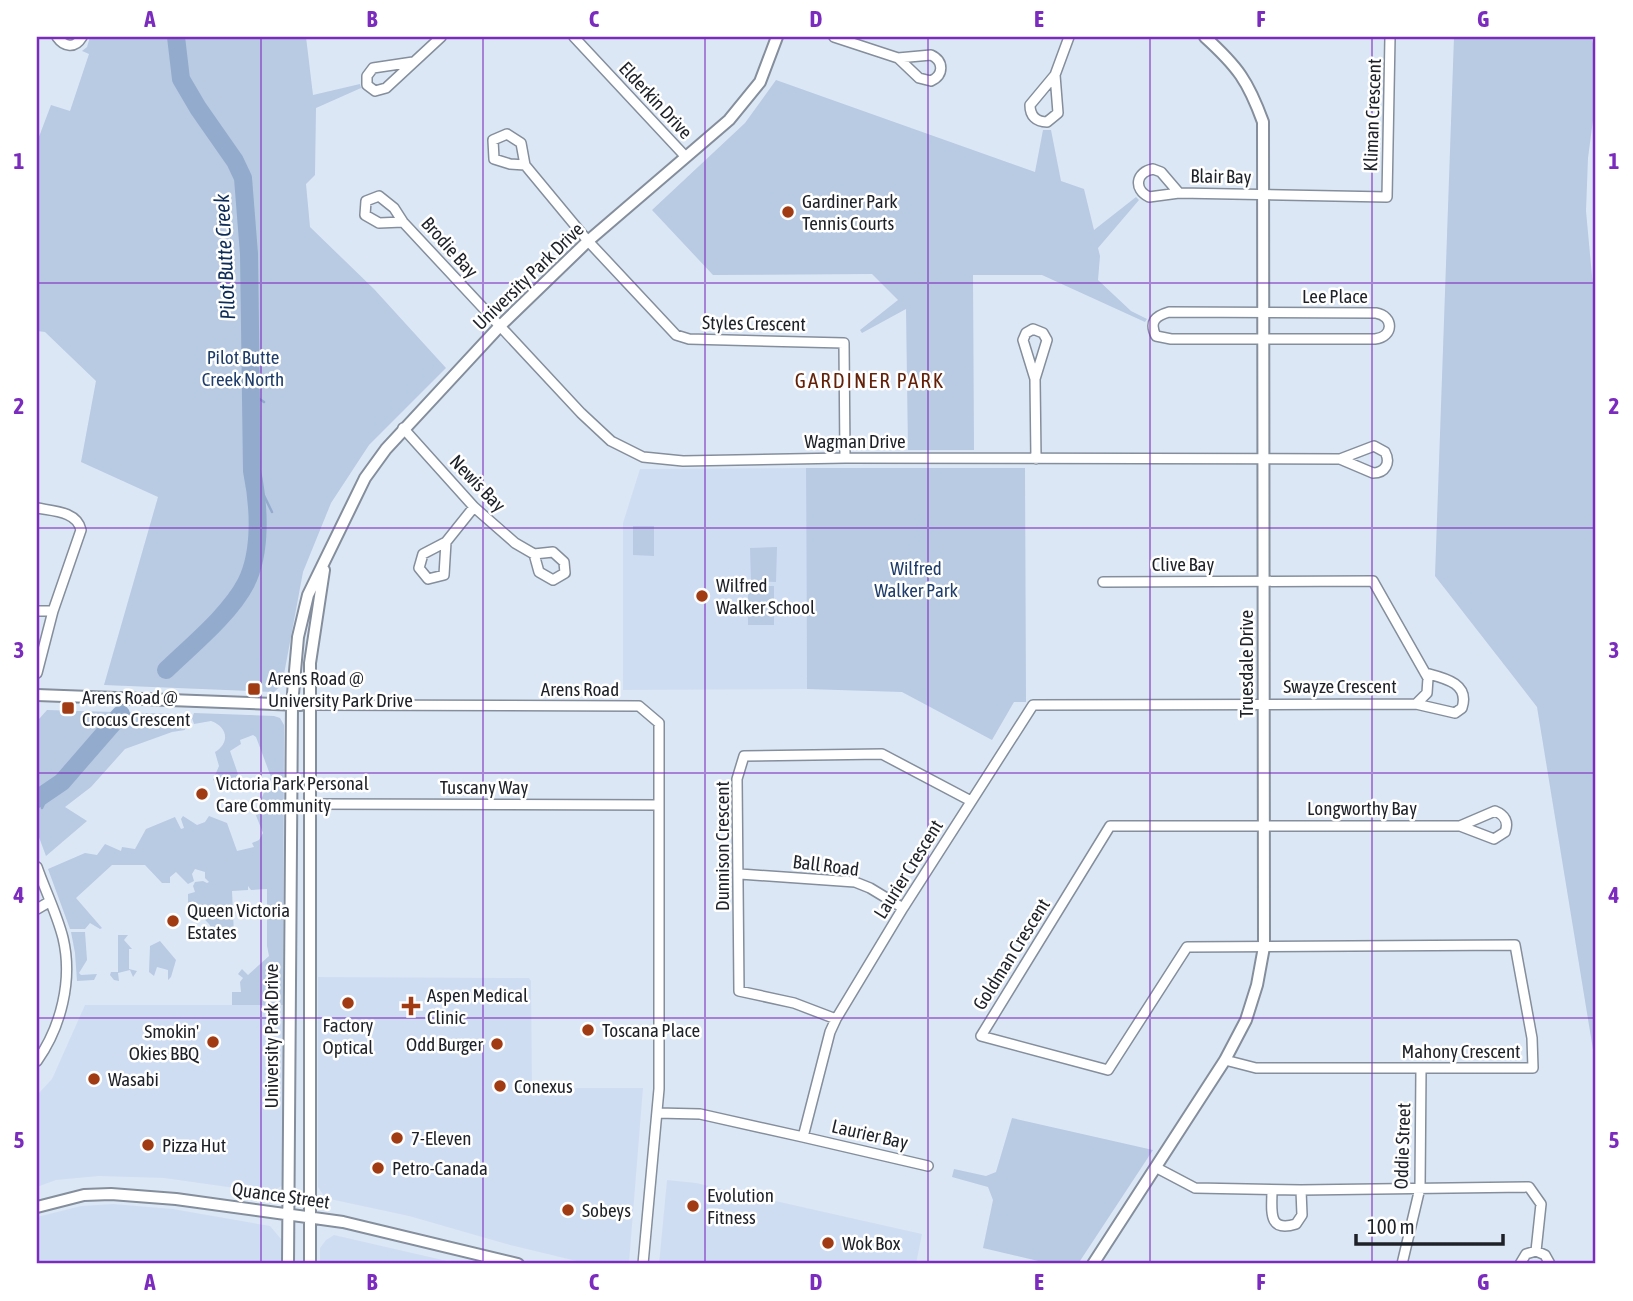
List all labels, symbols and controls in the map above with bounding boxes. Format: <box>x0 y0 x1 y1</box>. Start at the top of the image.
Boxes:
text: A <box>143 6 156 32</box>
text: B <box>367 6 378 32</box>
text: C <box>589 6 600 32</box>
text: D <box>810 6 823 32</box>
text: E <box>1034 6 1044 32</box>
text: F <box>1256 6 1266 32</box>
text: G <box>1477 6 1489 32</box>
street label: Elderkin Drive <box>615 57 697 143</box>
street label: Kliman Crescent <box>1359 58 1385 172</box>
text: 1 <box>14 148 25 174</box>
text: 1 <box>1609 148 1620 174</box>
street label: Blair Bay <box>1190 164 1252 188</box>
place label: Gardiner Park Tennis Courts <box>802 190 898 234</box>
water label: Pilot Butte Creek <box>209 193 239 321</box>
marker: Gardiner Park Tennis Courts <box>780 204 796 220</box>
street label: Brodie Bay <box>417 212 483 282</box>
street label: University Park Drive <box>468 218 588 334</box>
street label: Lee Place <box>1302 285 1368 307</box>
street label: Styles Crescent <box>702 311 806 335</box>
park label: Pilot Butte Creek North <box>202 346 284 390</box>
district label: GARDINER PARK <box>795 368 945 392</box>
text: 2 <box>14 393 24 419</box>
text: 2 <box>1609 393 1619 419</box>
street label: Wagman Drive <box>804 430 906 452</box>
street label: Newis Bay <box>446 450 510 516</box>
street label: Clive Bay <box>1152 553 1214 575</box>
park label: Wilfred Walker Park <box>874 557 958 601</box>
place label: Wilfred Walker School <box>716 574 815 618</box>
marker: Wilfred Walker School <box>694 588 710 604</box>
street label: Truesdale Drive <box>1235 610 1257 718</box>
text: 3 <box>14 637 24 663</box>
text: 3 <box>1609 637 1619 663</box>
place label: Arens Road @ University Park Drive <box>268 667 413 711</box>
street label: Swayze Crescent <box>1283 675 1397 697</box>
street label: Arens Road <box>541 678 619 700</box>
marker: Arens Road @ University Park Drive <box>246 681 262 697</box>
place label: Arens Road @ Crocus Crescent <box>82 686 190 730</box>
marker: Arens Road @ Crocus Crescent <box>60 700 76 716</box>
place label: Victoria Park Personal Care Community <box>216 772 369 816</box>
street label: Tuscany Way <box>440 776 528 798</box>
street label: Dunnison Crescent <box>711 781 733 911</box>
marker: Victoria Park Personal Care Community <box>194 786 210 802</box>
street label: Longworthy Bay <box>1307 797 1417 819</box>
street label: Laurier Crescent <box>869 816 947 922</box>
street label: Ball Road <box>792 850 860 880</box>
text: 4 <box>13 882 25 908</box>
text: 4 <box>1608 882 1620 908</box>
street label: Goldman Crescent <box>968 894 1054 1014</box>
place label: Queen Victoria Estates <box>187 899 290 943</box>
marker: Queen Victoria Estates <box>165 913 181 929</box>
street label: University Park Drive <box>260 964 282 1108</box>
place label: Aspen Medical Clinic <box>427 984 528 1028</box>
marker: Factory Optical <box>340 995 356 1011</box>
marker: Aspen Medical Clinic <box>401 996 421 1016</box>
place label: Factory Optical <box>323 1014 374 1058</box>
place label: Toscana Place <box>602 1019 700 1041</box>
place label: Smokin' Okies BBQ <box>129 1020 200 1064</box>
marker: Toscana Place <box>580 1022 596 1038</box>
place label: Odd Burger <box>406 1033 483 1055</box>
marker: Smokin' Okies BBQ <box>205 1034 221 1050</box>
marker: Odd Burger <box>489 1036 505 1052</box>
street label: Mahony Crescent <box>1401 1040 1521 1062</box>
place label: Wasabi <box>108 1068 159 1090</box>
marker: Wasabi <box>86 1071 102 1087</box>
place label: Conexus <box>514 1075 573 1097</box>
marker: Conexus <box>492 1078 508 1094</box>
street label: Oddie Street <box>1389 1102 1415 1190</box>
street label: Laurier Bay <box>830 1115 911 1154</box>
text: 5 <box>14 1127 25 1153</box>
place label: 7-Eleven <box>411 1127 472 1149</box>
text: 5 <box>1609 1127 1620 1153</box>
marker: 7-Eleven <box>389 1130 405 1146</box>
place label: Pizza Hut <box>162 1134 226 1156</box>
marker: Pizza Hut <box>140 1137 156 1153</box>
place label: Petro-Canada <box>392 1157 488 1179</box>
marker: Petro-Canada <box>370 1160 386 1176</box>
street label: Quance Street <box>231 1177 331 1213</box>
place label: Evolution Fitness <box>707 1184 774 1228</box>
marker: Evolution Fitness <box>685 1198 701 1214</box>
place label: Sobeys <box>582 1199 631 1221</box>
marker: Sobeys <box>560 1202 576 1218</box>
scale bar <box>1356 1203 1504 1247</box>
text: 100 m <box>1367 1214 1415 1238</box>
place label: Wok Box <box>842 1232 901 1254</box>
marker: Wok Box <box>820 1235 836 1251</box>
text: A <box>143 1269 156 1295</box>
text: B <box>367 1269 378 1295</box>
text: C <box>589 1269 600 1295</box>
text: D <box>810 1269 823 1295</box>
text: E <box>1034 1269 1044 1295</box>
text: F <box>1256 1269 1266 1295</box>
text: G <box>1477 1269 1489 1295</box>

